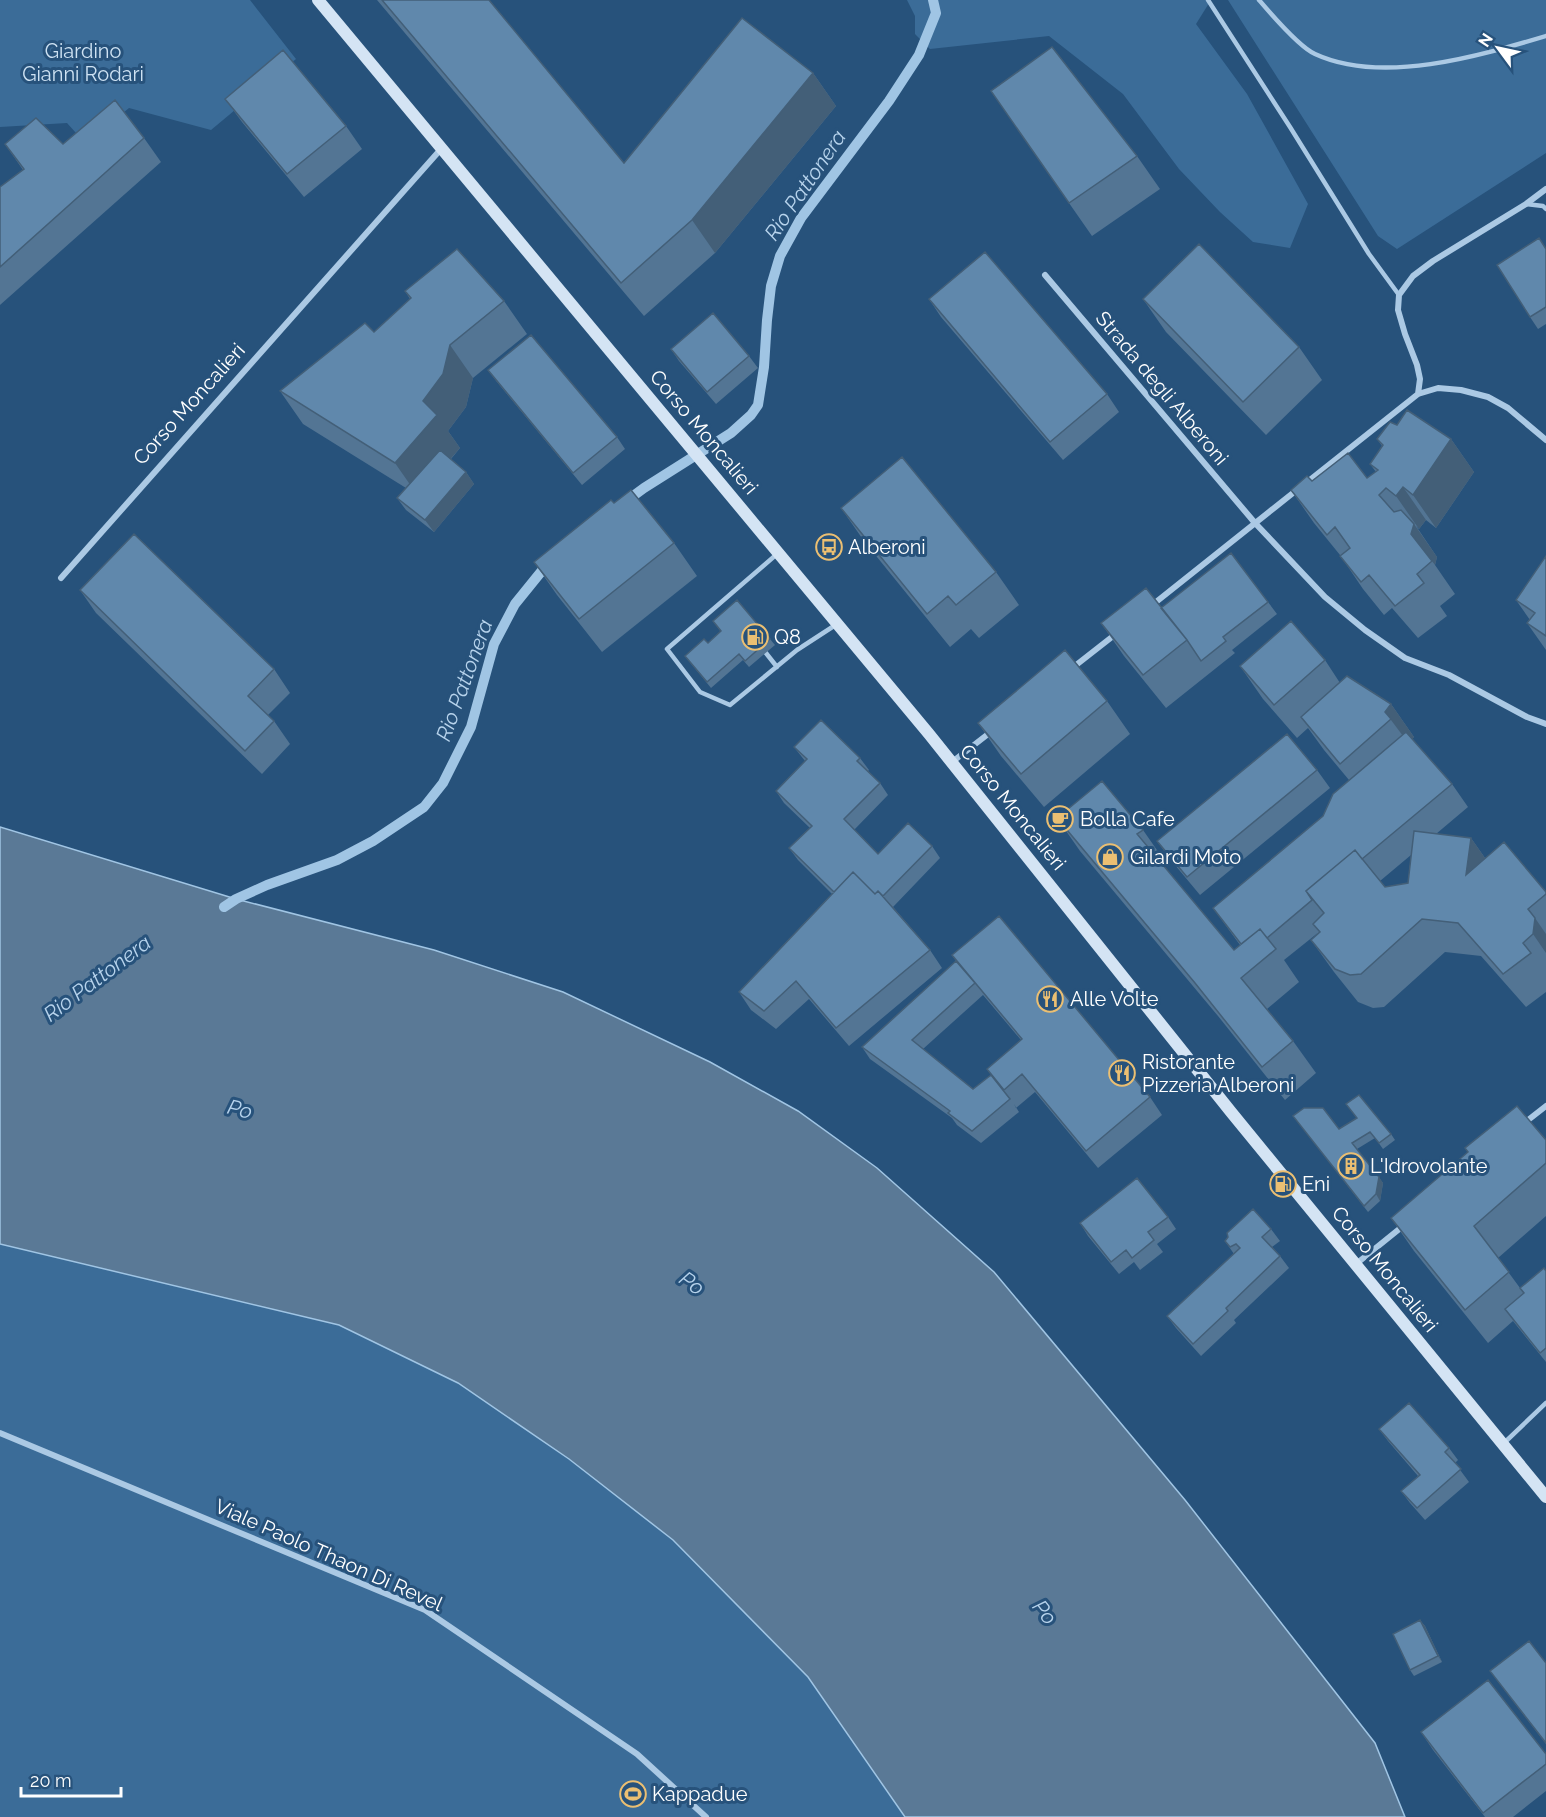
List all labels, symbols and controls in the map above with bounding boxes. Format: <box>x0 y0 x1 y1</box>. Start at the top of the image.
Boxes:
north arrow <box>1468 18 1528 78</box>
text: N <box>1475 30 1497 50</box>
park label: Giardino Gianni Rodari <box>22 39 144 86</box>
water label: Rio Pattonera <box>759 125 851 245</box>
street label: Strada degli Alberoni <box>1091 306 1233 470</box>
street label: Corso Moncalieri <box>128 338 250 470</box>
street label: Corso Moncalieri <box>645 365 763 499</box>
bus stop icon: Alberoni <box>814 532 844 562</box>
place label: Alberoni <box>848 535 926 559</box>
water label: Rio Pattonera <box>430 616 498 744</box>
fuel station icon: Q8 <box>740 622 770 652</box>
place label: Q8 <box>774 625 801 649</box>
street label: Corso Moncalieri <box>955 739 1071 875</box>
cafe icon: Bolla Cafe <box>1045 804 1075 834</box>
place label: Bolla Cafe <box>1080 807 1175 831</box>
shop icon: Gilardi Moto <box>1095 842 1125 872</box>
place label: Gilardi Moto <box>1130 845 1241 869</box>
water label: Rio Pattonera <box>39 930 155 1026</box>
restaurant icon: Alle Volte <box>1035 984 1065 1014</box>
place label: Alle Volte <box>1070 987 1159 1011</box>
place label: Ristorante Pizzeria Alberoni <box>1142 1050 1294 1097</box>
restaurant icon: Ristorante Pizzeria Alberoni <box>1107 1058 1137 1088</box>
water label: Po <box>225 1094 255 1124</box>
building icon: L'Idrovolante <box>1336 1151 1366 1181</box>
place label: L'Idrovolante <box>1370 1154 1488 1178</box>
fuel station icon: Eni <box>1268 1169 1298 1199</box>
place label: Eni <box>1302 1172 1330 1196</box>
street label: Corso Moncalieri <box>1327 1201 1443 1337</box>
water label: Po <box>675 1266 709 1300</box>
street label: Viale Paolo Thaon Di Revel <box>211 1494 447 1616</box>
water label: Po <box>1028 1595 1062 1629</box>
scale bar <box>21 1760 122 1798</box>
text: 20 m <box>30 1770 72 1791</box>
sports icon: Kappadue <box>618 1779 648 1809</box>
place label: Kappadue <box>652 1782 748 1806</box>

